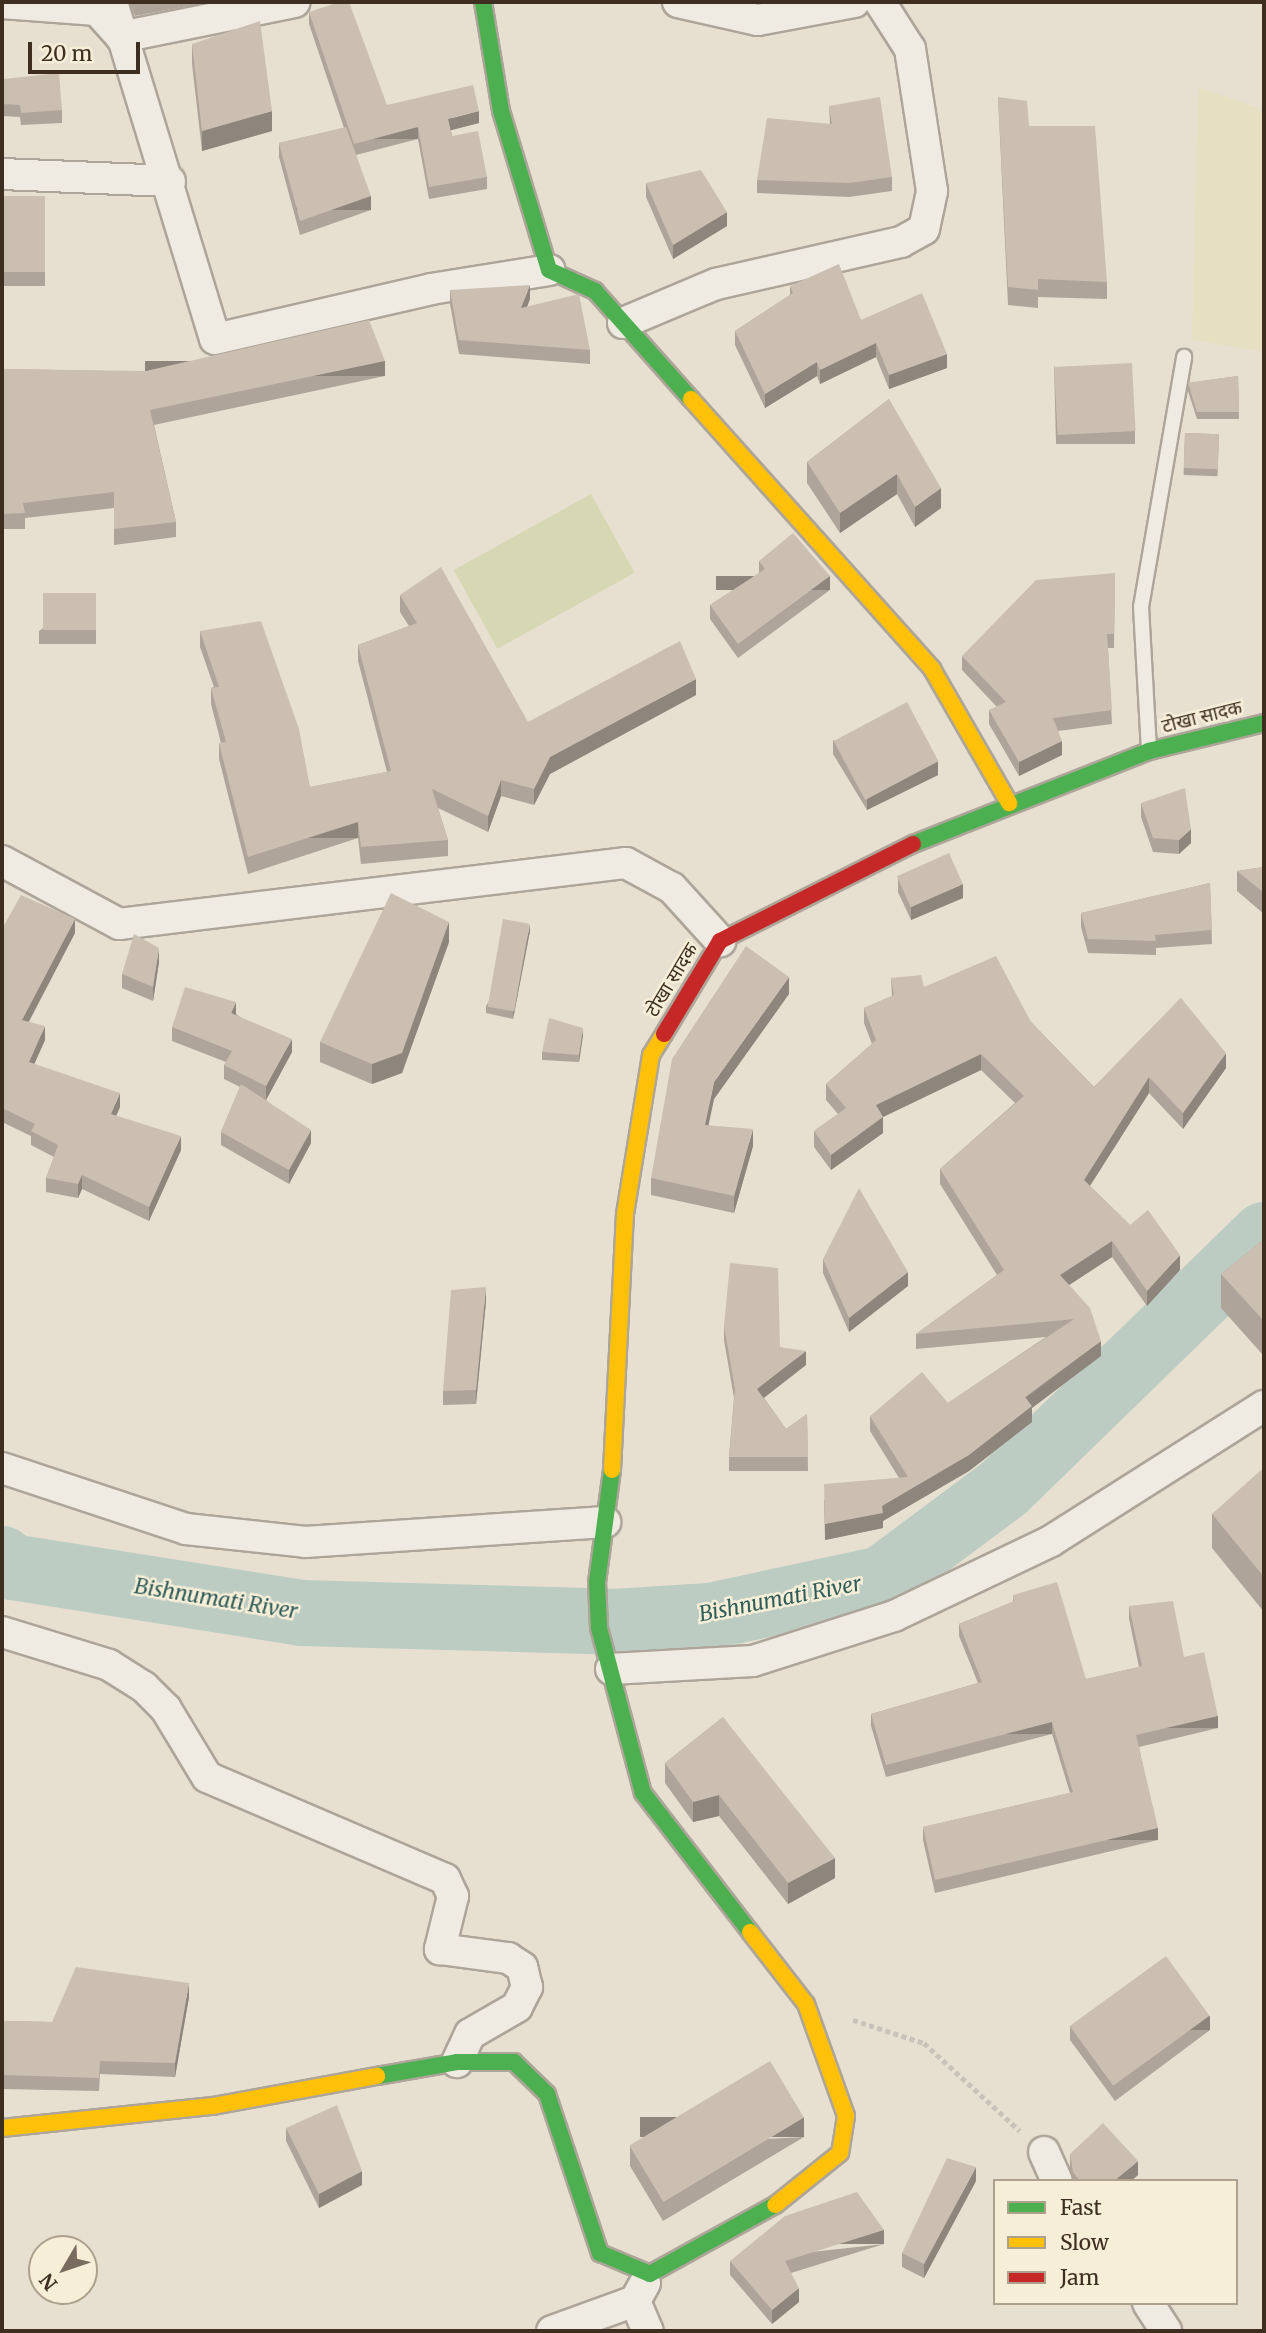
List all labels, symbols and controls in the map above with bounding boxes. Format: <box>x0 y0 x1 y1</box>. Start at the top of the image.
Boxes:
scale bar <box>32 28 144 72</box>
text: 20 m <box>41 40 92 67</box>
street label: टोखा सादक <box>1160 696 1244 738</box>
street label: टोखा सादक <box>641 939 703 1021</box>
water label: Bishnumati River <box>697 1571 863 1627</box>
water label: Bishnumati River <box>133 1574 299 1624</box>
legend <box>993 2179 1238 2305</box>
text: Fast <box>1060 2194 1102 2221</box>
text: Slow <box>1060 2229 1109 2256</box>
north arrow <box>28 2235 98 2305</box>
text: Jam <box>1060 2264 1099 2291</box>
text: N <box>34 2269 62 2295</box>

